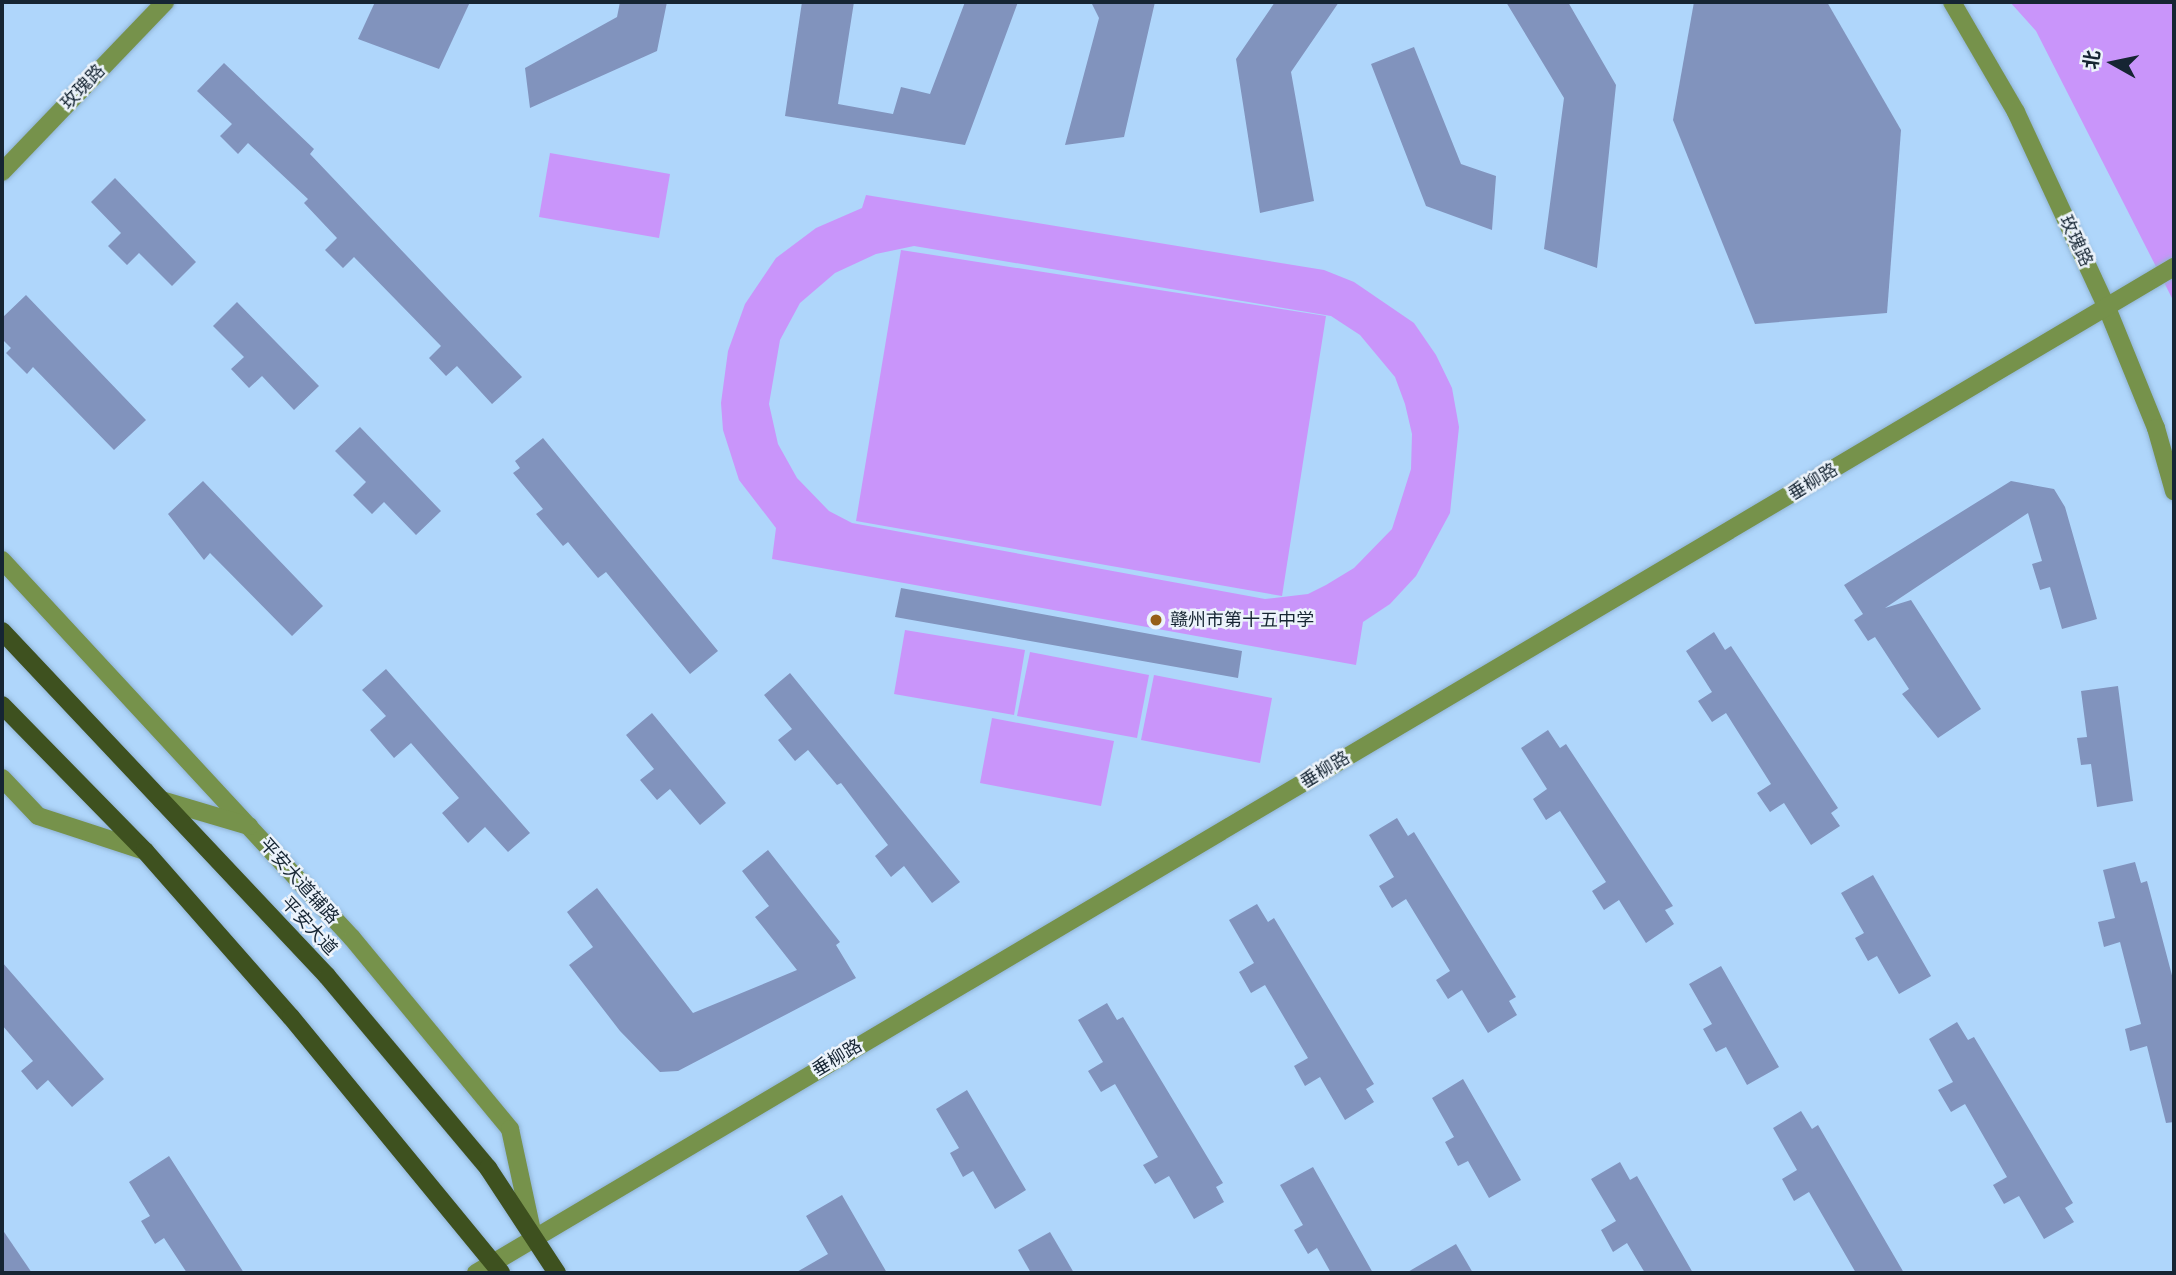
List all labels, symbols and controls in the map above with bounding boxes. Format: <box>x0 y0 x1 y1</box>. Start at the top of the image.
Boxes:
north arrow <box>2078 28 2148 98</box>
text: 北 <box>2079 48 2105 71</box>
street label: 玫瑰路 <box>56 60 110 114</box>
street label: 玫瑰路 <box>2055 212 2097 270</box>
street label: 垂柳路 <box>1784 459 1842 505</box>
place label: 赣州市第十五中学 <box>1170 609 1314 631</box>
marker: 赣州市第十五中学 <box>1148 612 1164 628</box>
street label: 垂柳路 <box>1296 747 1354 793</box>
street label: 平安大道辅路 <box>255 834 343 928</box>
street label: 平安大道 <box>277 892 341 960</box>
street label: 垂柳路 <box>808 1035 866 1081</box>

